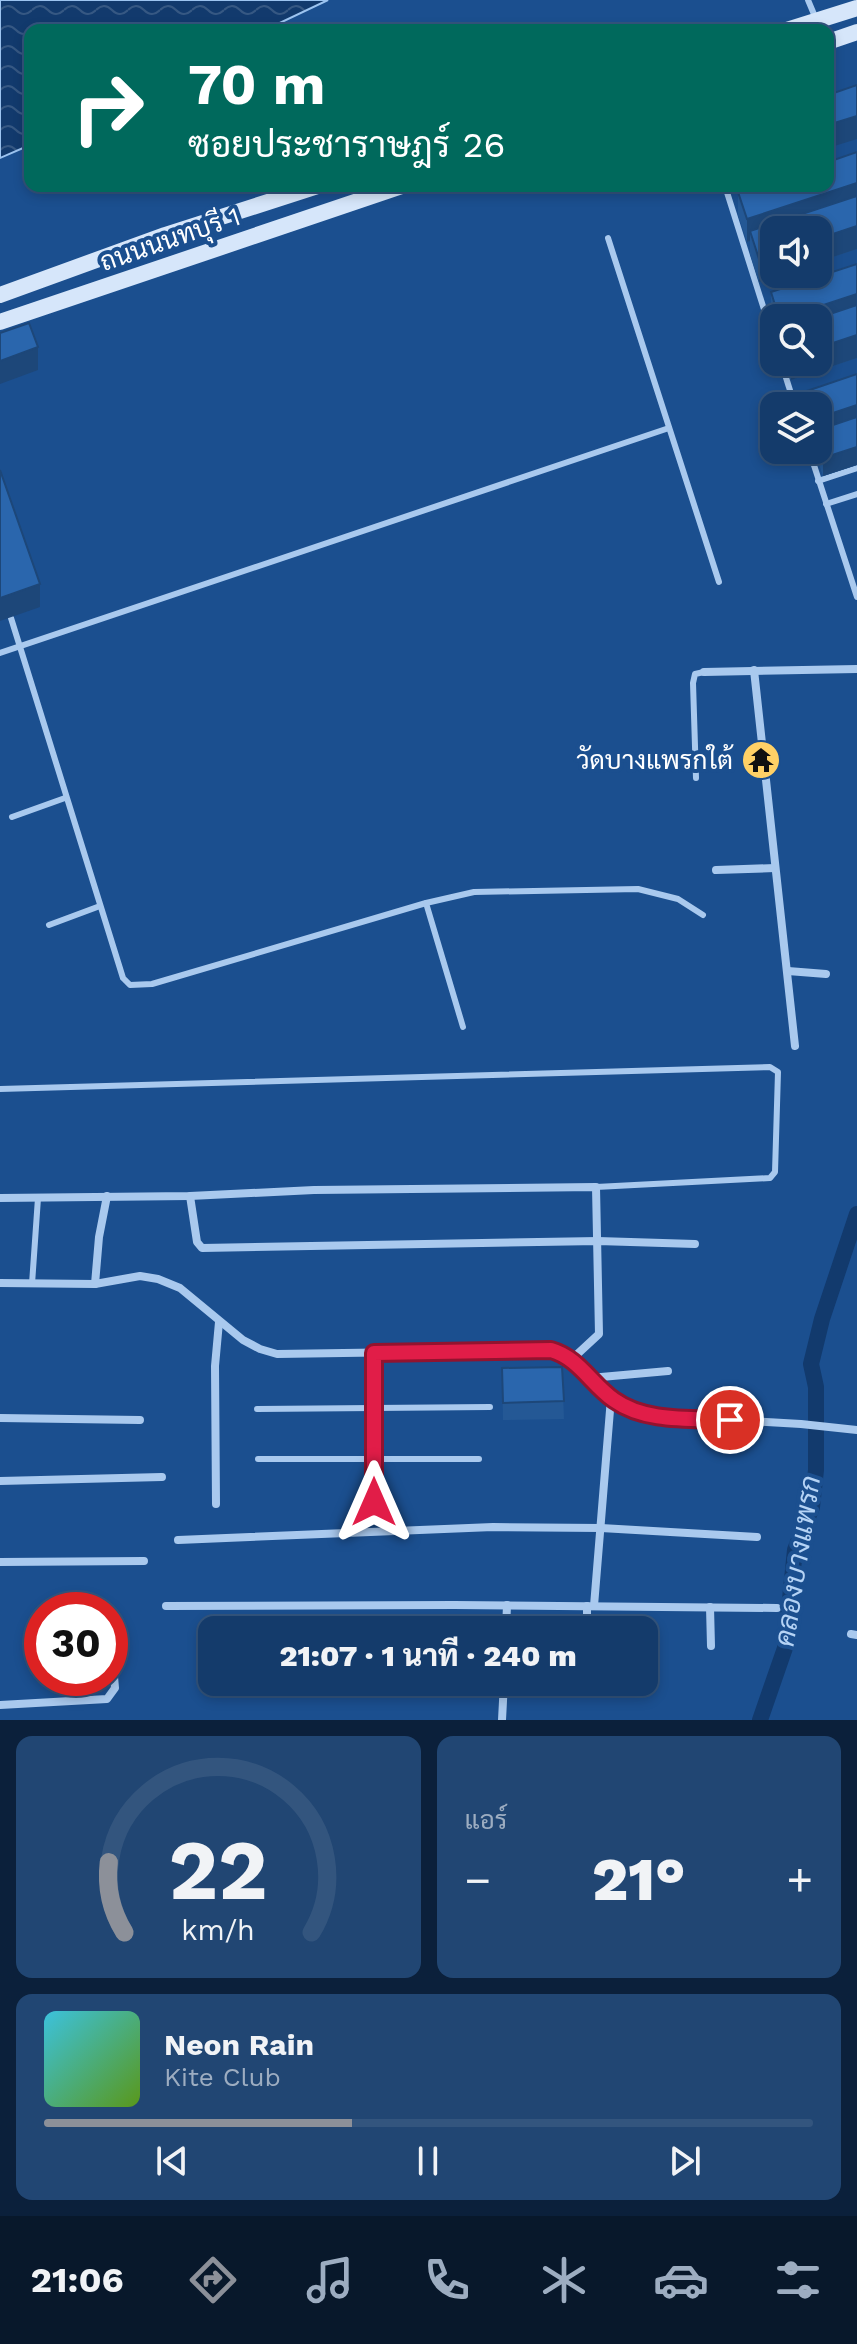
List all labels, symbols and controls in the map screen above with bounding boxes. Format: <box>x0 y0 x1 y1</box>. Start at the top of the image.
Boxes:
text: 70 m <box>188 52 325 118</box>
icon: right <box>56 56 160 160</box>
text: ซอยประชาราษฎร์ 26 <box>188 124 505 166</box>
street label: ถนนนนทบุรี 1 <box>96 200 245 280</box>
map controls <box>760 216 832 464</box>
button: sound <box>760 216 832 288</box>
button: search <box>760 304 832 376</box>
button: layers <box>760 392 832 464</box>
temple icon: วัดบางแพรกใต้ <box>740 739 782 781</box>
place label: วัดบางแพรกใต้ <box>576 744 734 775</box>
pin <box>696 1386 764 1454</box>
icon: arrive <box>708 1398 752 1442</box>
position arrow <box>332 1460 416 1544</box>
water label: คลองบางแพรก <box>768 1473 827 1649</box>
speed limit sign: 30 <box>24 1592 128 1696</box>
text: 21:07 · 1 นาที · 240 m <box>279 1638 577 1673</box>
text: แอร์ <box>465 1805 507 1835</box>
text: 22 <box>169 1822 268 1919</box>
text: 21° <box>592 1844 685 1915</box>
text: − <box>465 1854 491 1906</box>
text: + <box>786 1854 813 1906</box>
text: km/h <box>181 1913 255 1947</box>
text: Neon Rain <box>164 2027 314 2062</box>
text: Kite Club <box>164 2062 281 2092</box>
icon: previous <box>150 2139 194 2183</box>
icon: pause <box>406 2139 450 2183</box>
icon: next <box>663 2139 707 2183</box>
icon: directions <box>185 2252 241 2308</box>
icon: music <box>302 2252 358 2308</box>
icon: phone <box>419 2252 475 2308</box>
icon: climate <box>536 2252 592 2308</box>
icon: car <box>653 2252 709 2308</box>
icon: filters <box>770 2252 826 2308</box>
text: 21:06 <box>31 2259 124 2301</box>

